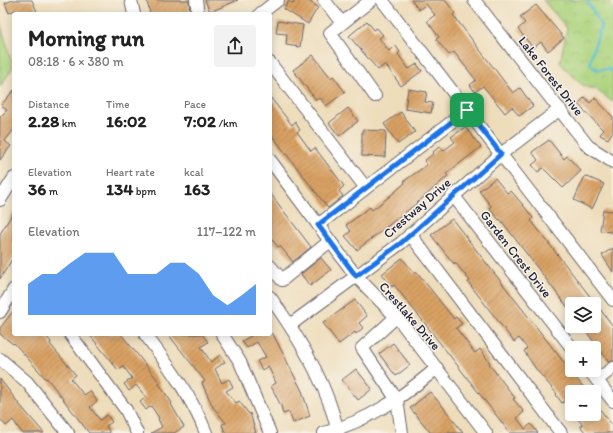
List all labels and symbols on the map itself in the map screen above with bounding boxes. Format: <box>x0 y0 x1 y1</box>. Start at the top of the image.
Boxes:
street label: Lake Forest Drive <box>515 33 587 119</box>
pin <box>450 93 484 127</box>
street label: Crestway Drive <box>380 175 454 241</box>
street label: Garden Crest Drive <box>477 207 555 301</box>
street label: Crestlake Drive <box>376 279 444 353</box>

